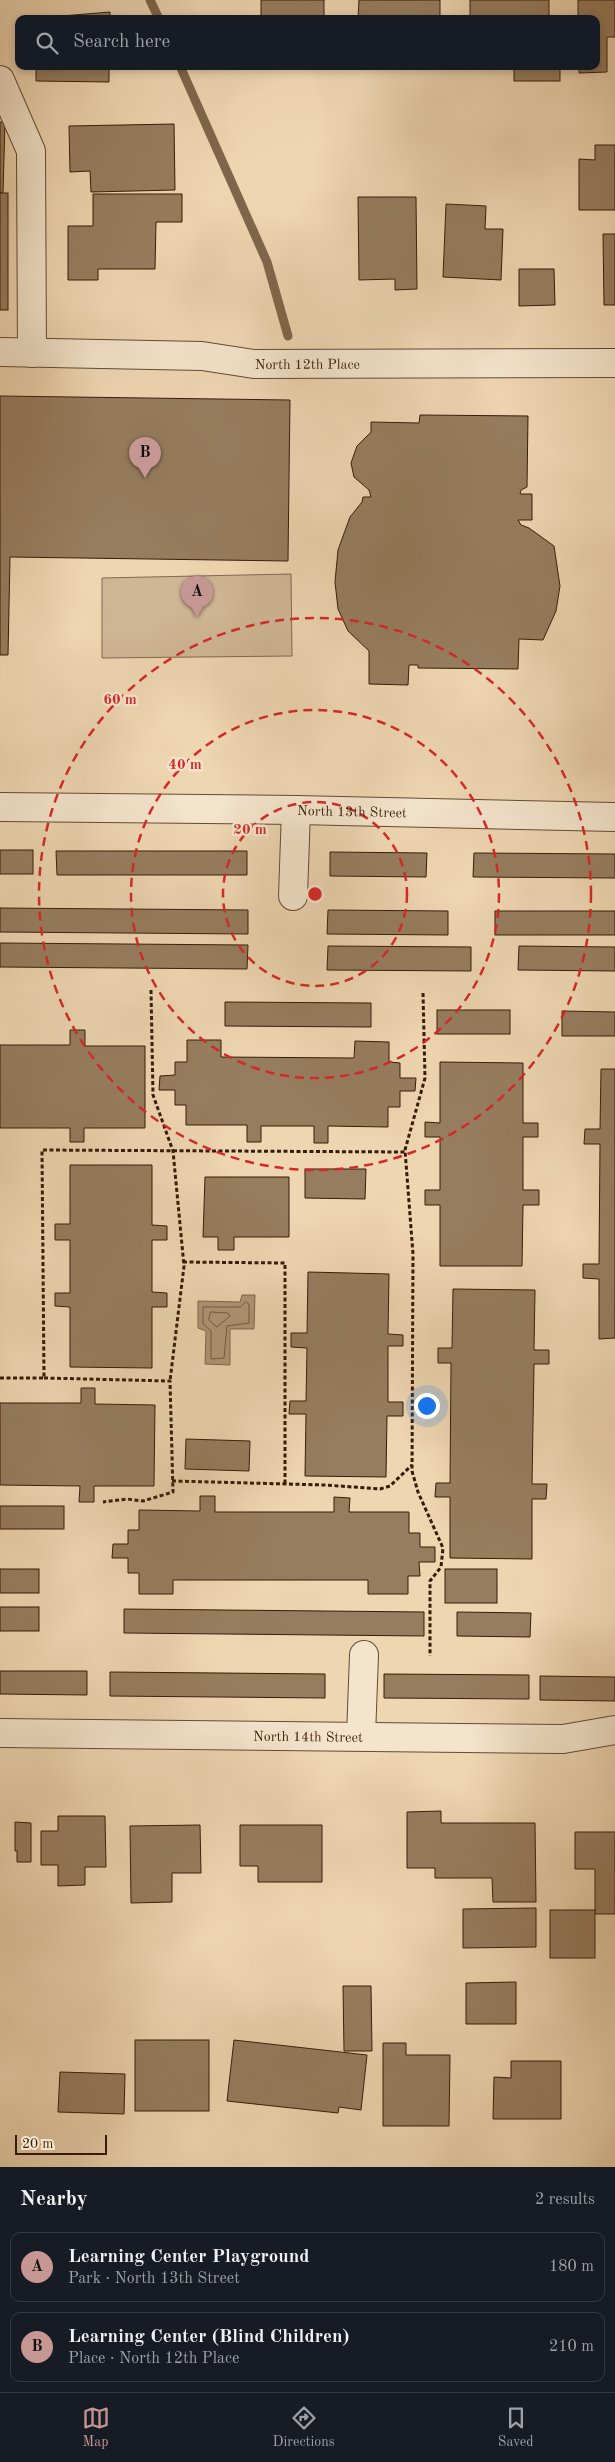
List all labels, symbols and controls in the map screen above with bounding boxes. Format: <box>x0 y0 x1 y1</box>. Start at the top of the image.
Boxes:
search box <box>15 15 600 70</box>
icon: search <box>33 29 61 57</box>
text: Search here <box>73 33 170 52</box>
street label: North 12th Place <box>255 358 360 372</box>
pin: B <box>129 437 161 478</box>
pin: A <box>181 576 213 617</box>
text: 60 m <box>103 693 137 708</box>
text: 40 m <box>168 758 202 773</box>
street label: North 13th Street <box>297 804 407 820</box>
text: 20 m <box>233 823 267 838</box>
centre of rings <box>306 885 324 903</box>
your location <box>414 1393 440 1419</box>
street label: North 14th Street <box>253 1730 363 1745</box>
scale bar <box>15 2132 108 2155</box>
text: 20 m <box>22 2137 53 2151</box>
text: Nearby <box>20 2189 88 2210</box>
text: 2 results <box>535 2192 595 2208</box>
text: Learning Center Playground <box>68 2248 310 2267</box>
text: A <box>31 2259 43 2275</box>
text: 180 m <box>549 2259 594 2275</box>
text: Park · North 13th Street <box>68 2271 240 2287</box>
text: Learning Center (Blind Children) <box>68 2328 350 2347</box>
text: B <box>31 2339 43 2355</box>
text: 210 m <box>549 2339 594 2355</box>
text: Place · North 12th Place <box>68 2351 239 2367</box>
tab: Map <box>82 2404 110 2451</box>
tab: Directions <box>273 2404 335 2451</box>
tab: Saved <box>498 2404 533 2451</box>

